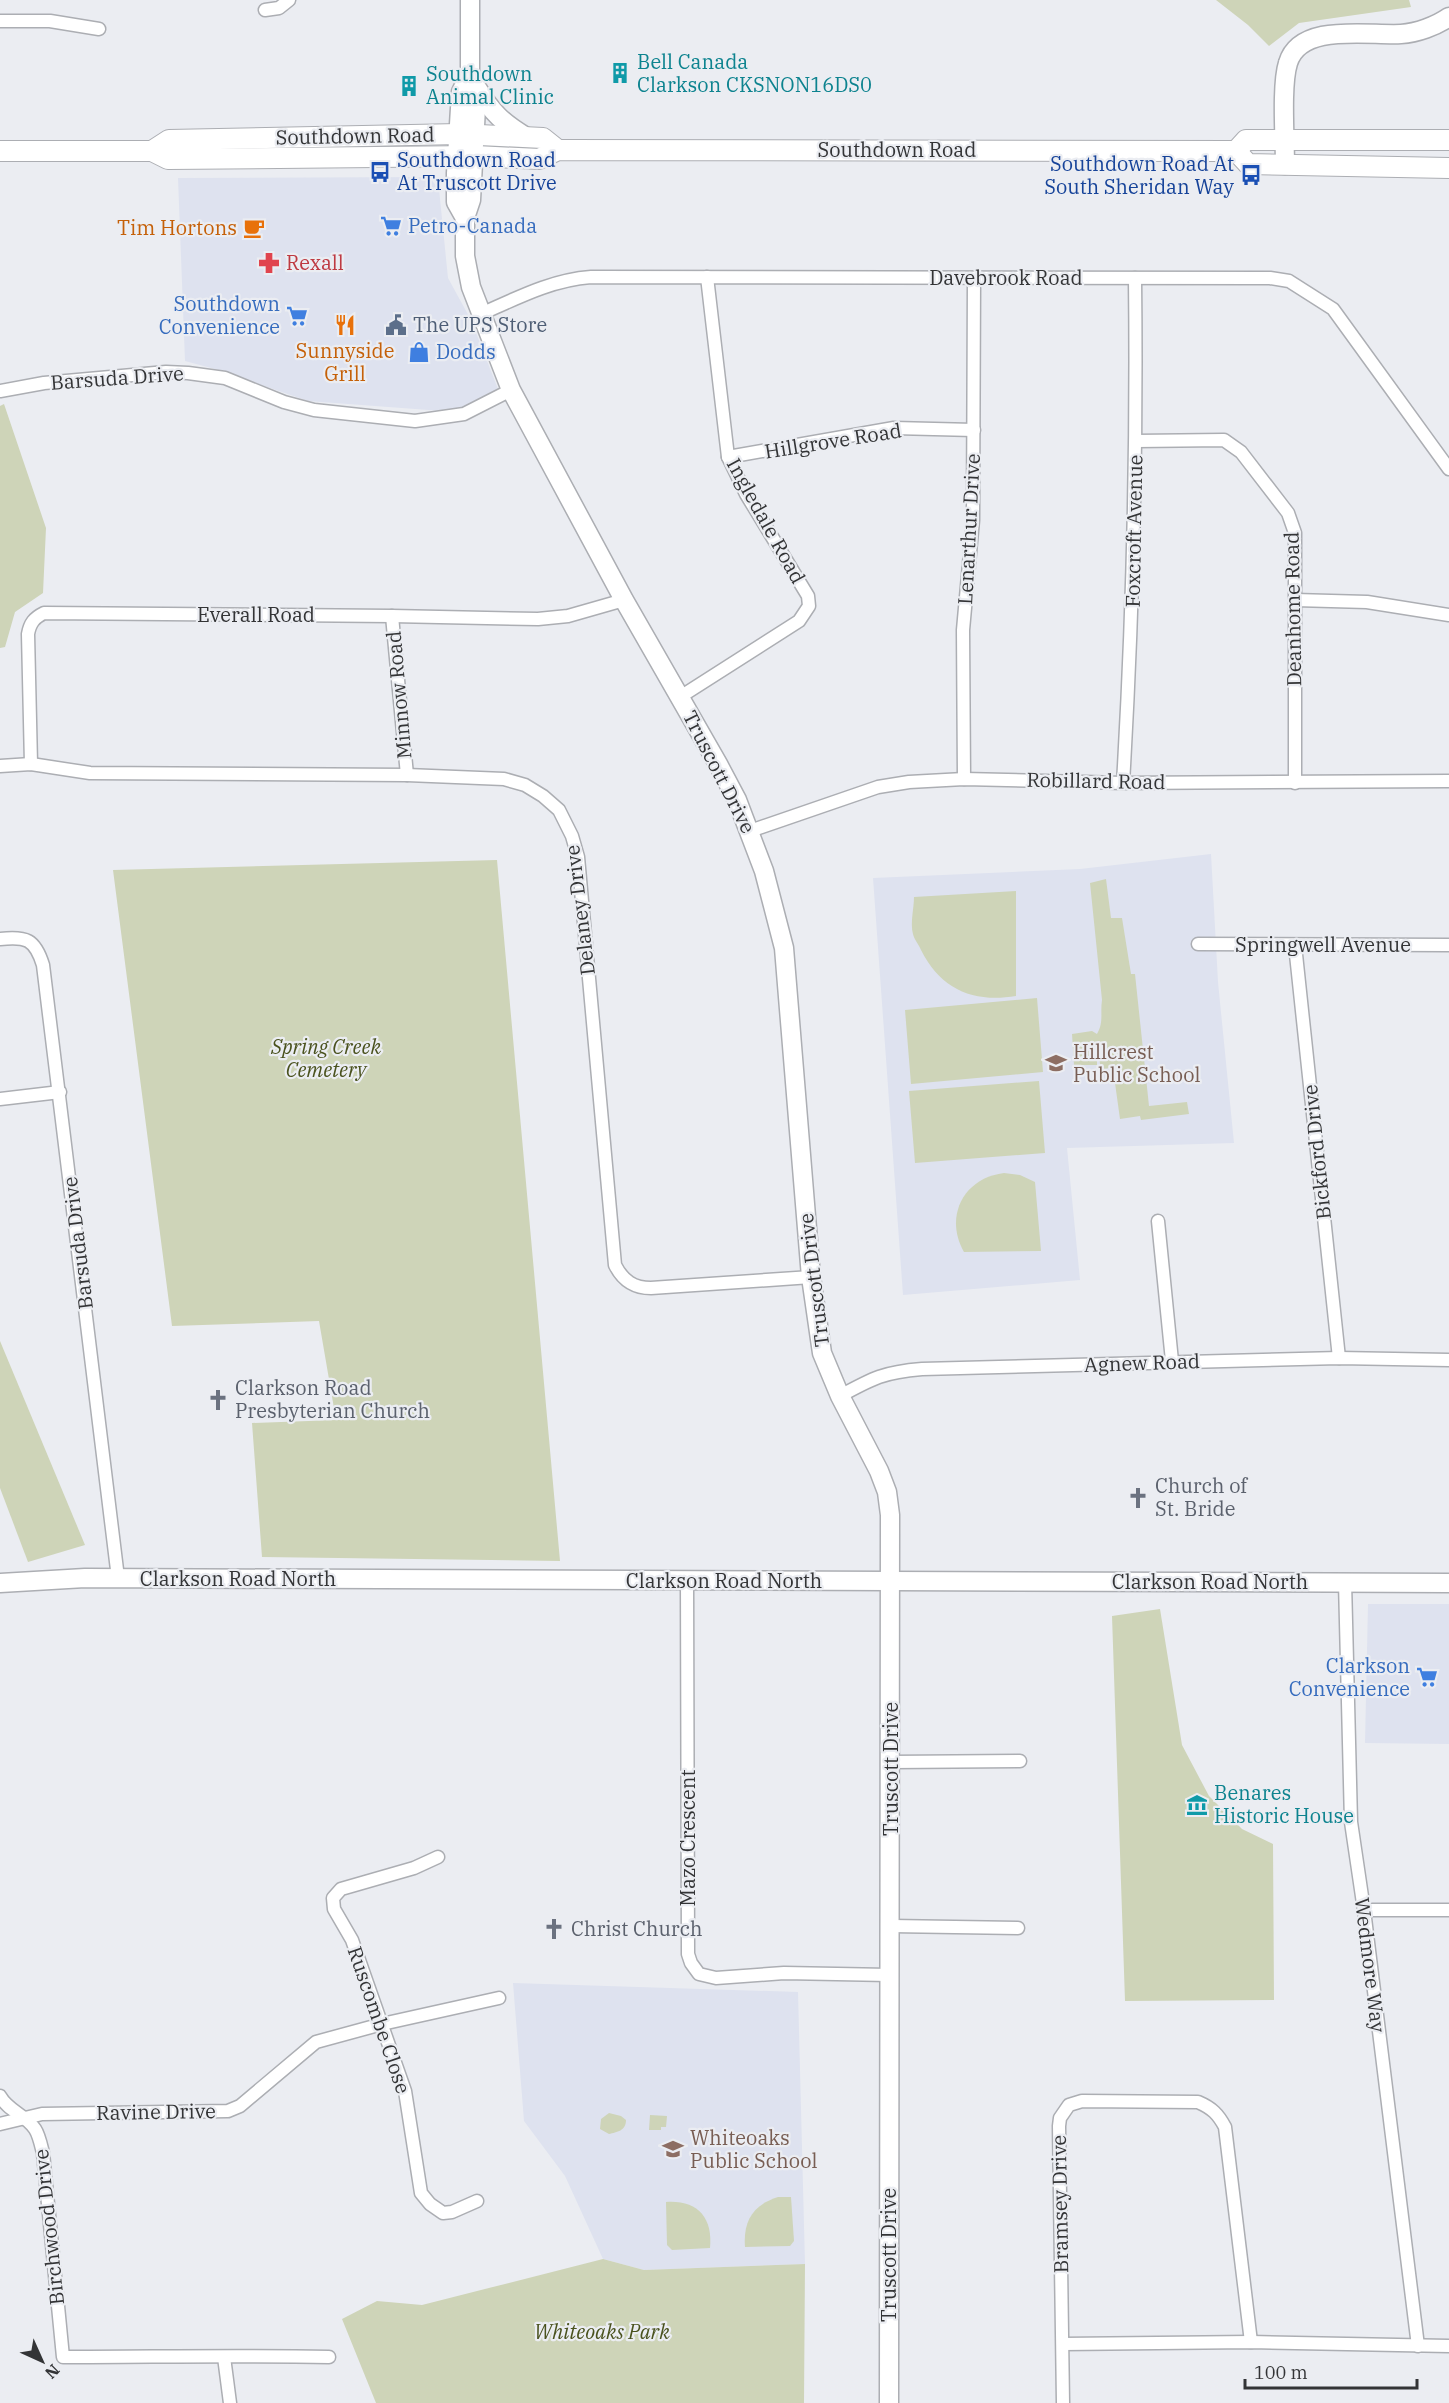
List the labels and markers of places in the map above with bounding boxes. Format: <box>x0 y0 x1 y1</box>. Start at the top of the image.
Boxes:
place label: Bell Canada Clarkson CKSNON16DS0 <box>637 48 872 98</box>
place label: Southdown Animal Clinic <box>426 60 554 110</box>
building icon: Bell Canada Clarkson CKSNON16DS0 <box>608 61 632 85</box>
building icon: Southdown Animal Clinic <box>397 74 421 98</box>
place label: Southdown Road At Truscott Drive <box>397 146 557 196</box>
place label: Southdown Road At South Sheridan Way <box>1044 150 1234 200</box>
bus stop icon: Southdown Road At Truscott Drive <box>368 160 392 184</box>
bus stop icon: Southdown Road At South Sheridan Way <box>1239 163 1263 187</box>
place label: Petro-Canada <box>408 212 537 239</box>
place label: Tim Hortons <box>117 214 237 241</box>
supermarket icon: Petro-Canada <box>379 214 403 238</box>
cafe icon: Tim Hortons <box>242 216 266 240</box>
place label: Rexall <box>286 249 344 276</box>
pharmacy icon: Rexall <box>257 251 281 275</box>
place label: Southdown Convenience <box>159 290 280 340</box>
supermarket icon: Southdown Convenience <box>285 304 309 328</box>
place label: The UPS Store <box>413 311 547 338</box>
restaurant icon: Sunnyside Grill <box>333 313 357 337</box>
public building icon: The UPS Store <box>384 313 408 337</box>
place label: Sunnyside Grill <box>296 337 394 387</box>
place label: Dodds <box>436 338 496 365</box>
shop icon: Dodds <box>407 340 431 364</box>
place label: Hillcrest Public School <box>1073 1038 1200 1088</box>
school or university icon: Hillcrest Public School <box>1044 1051 1068 1075</box>
place label: Clarkson Road Presbyterian Church <box>235 1374 430 1424</box>
church icon: Clarkson Road Presbyterian Church <box>206 1388 230 1412</box>
place label: Church of St. Bride <box>1155 1472 1248 1522</box>
church icon: Church of St. Bride <box>1126 1486 1150 1510</box>
place label: Clarkson Convenience <box>1289 1652 1410 1702</box>
supermarket icon: Clarkson Convenience <box>1415 1665 1439 1689</box>
place label: Benares Historic House <box>1214 1779 1354 1829</box>
museum icon: Benares Historic House <box>1185 1793 1209 1817</box>
place label: Christ Church <box>571 1915 702 1942</box>
church icon: Christ Church <box>542 1917 566 1941</box>
place label: Whiteoaks Public School <box>690 2124 817 2174</box>
school or university icon: Whiteoaks Public School <box>661 2137 685 2161</box>

